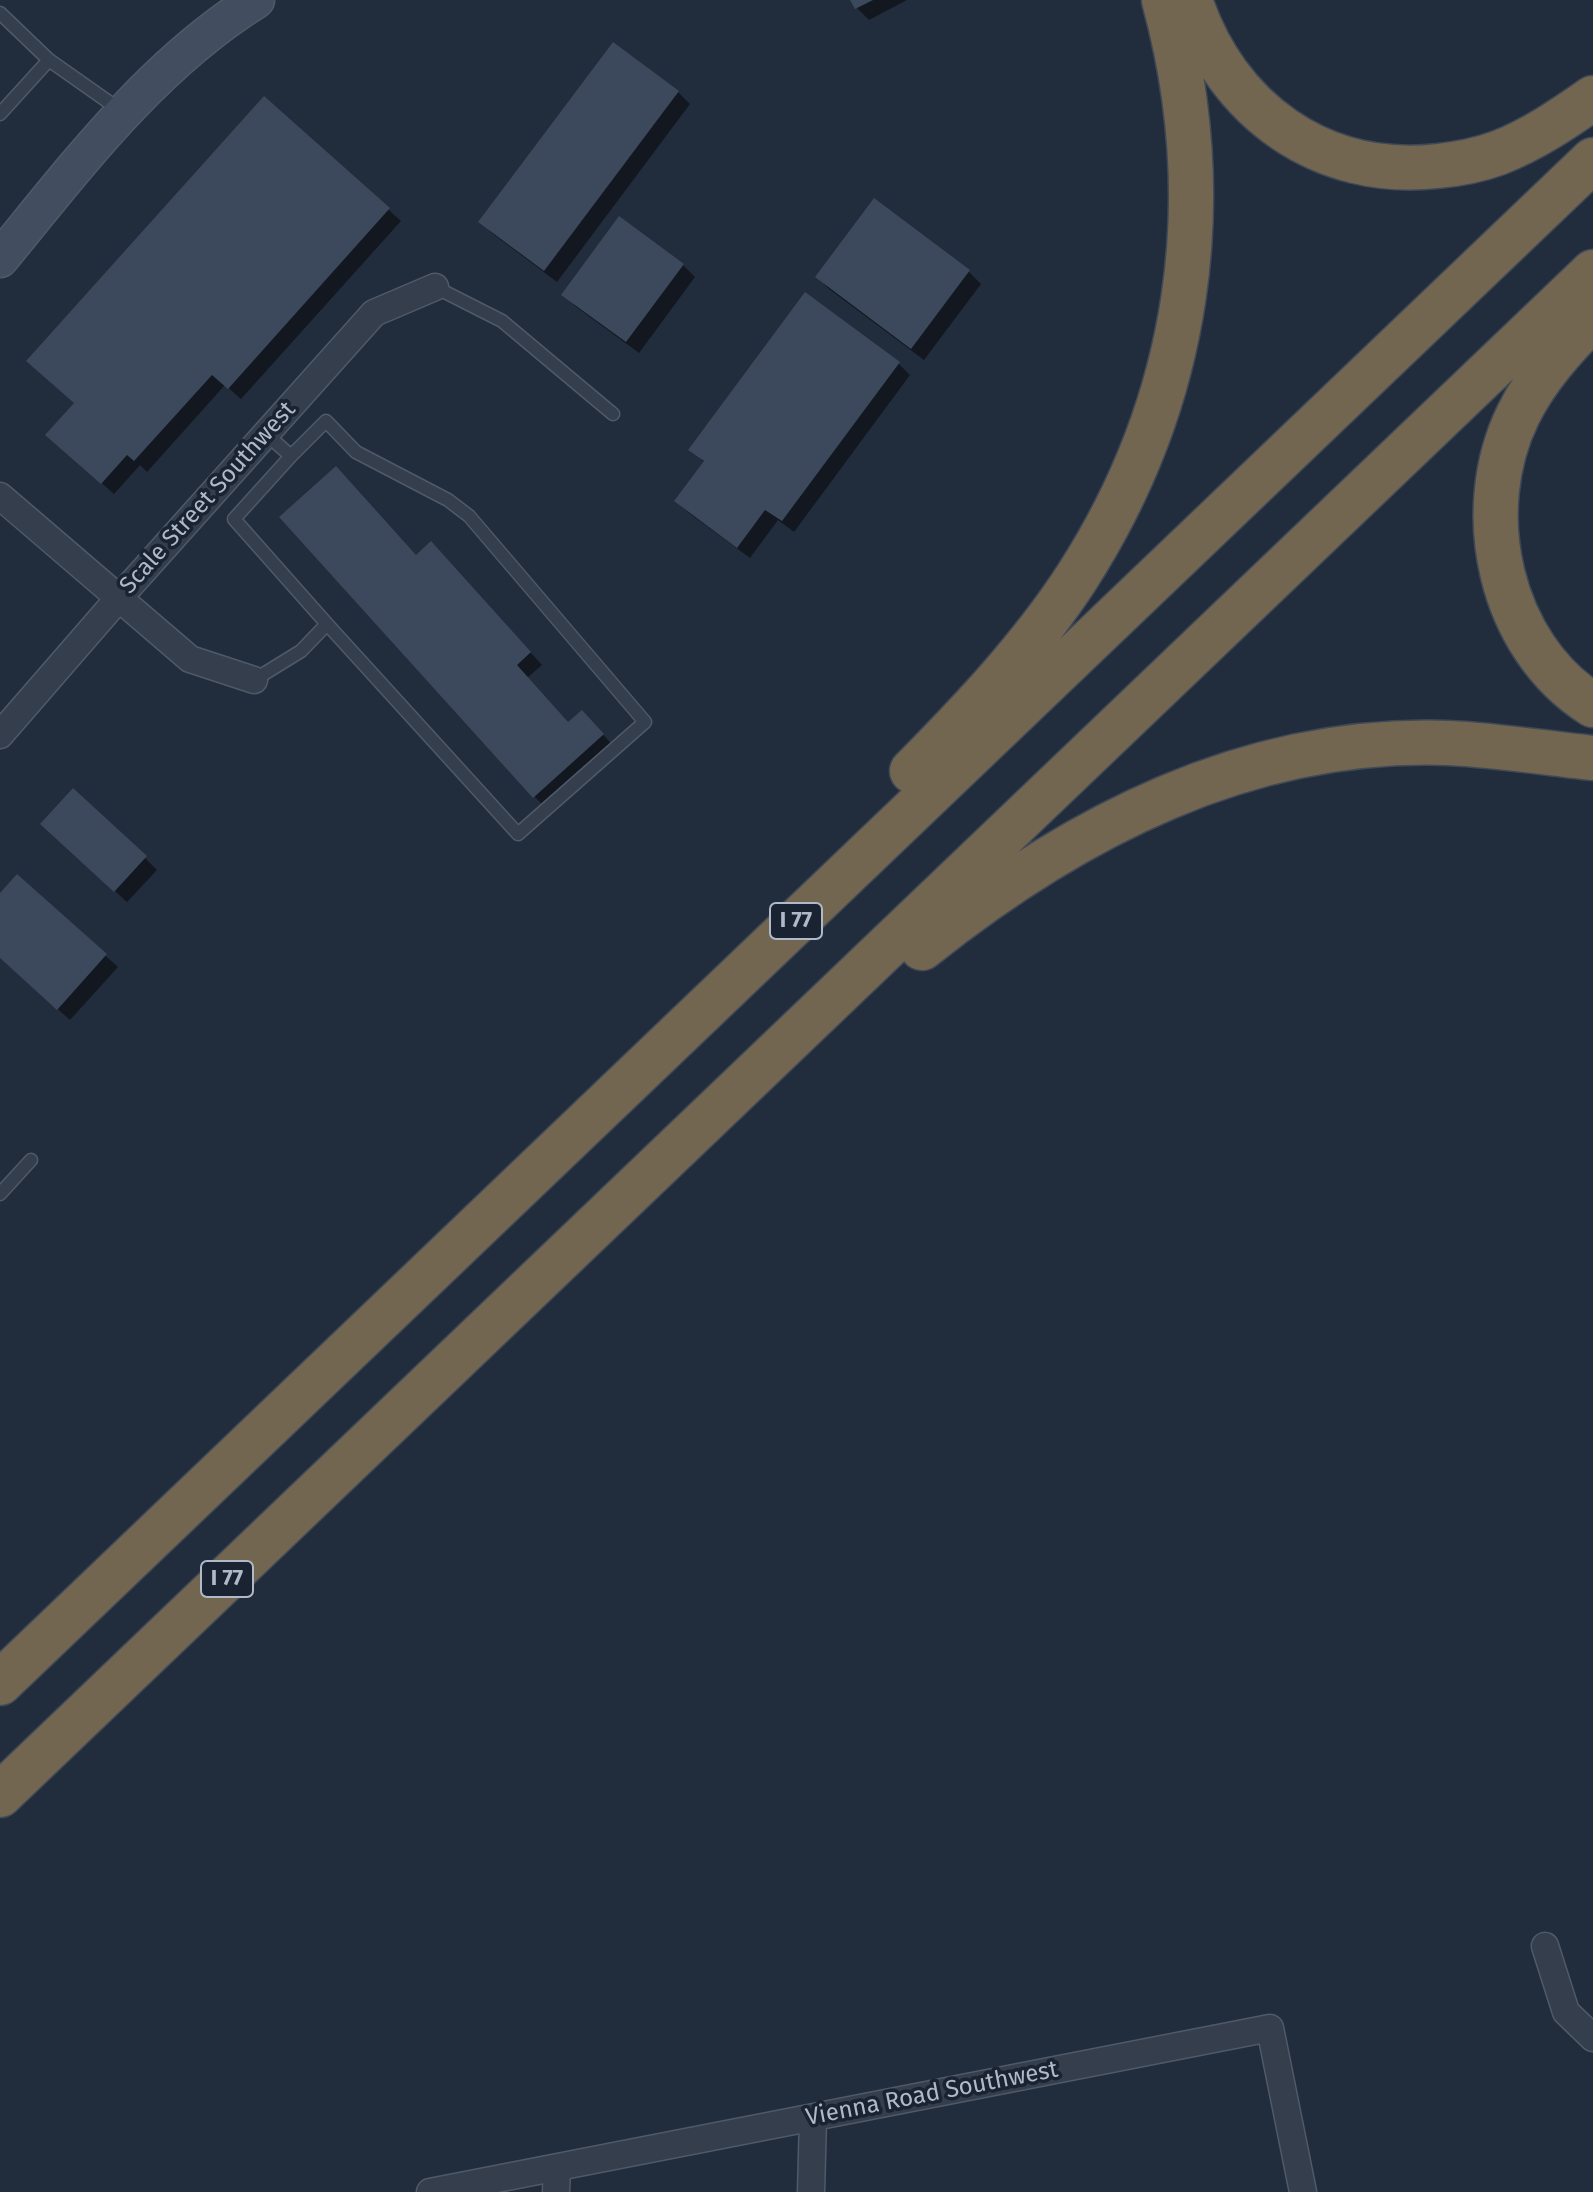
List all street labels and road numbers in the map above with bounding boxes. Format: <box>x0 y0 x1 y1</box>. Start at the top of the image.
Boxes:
street label: Scale Street Southwest <box>114 396 302 600</box>
road number: I 77 <box>770 903 822 939</box>
road number: I 77 <box>201 1561 253 1597</box>
street label: Vienna Road Southwest <box>803 2055 1061 2133</box>

